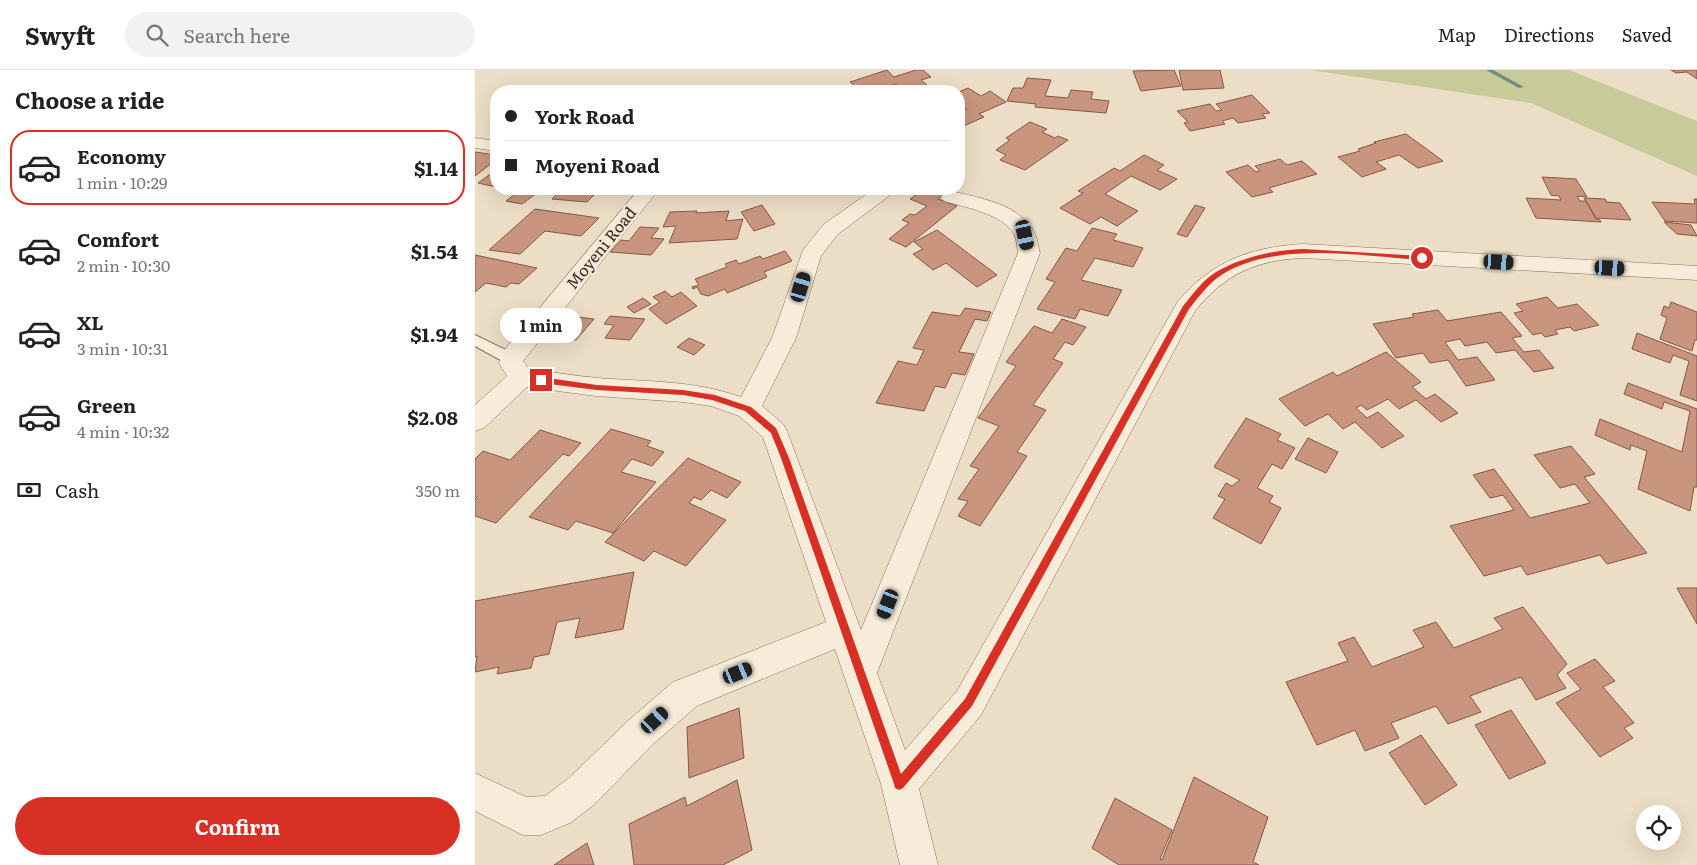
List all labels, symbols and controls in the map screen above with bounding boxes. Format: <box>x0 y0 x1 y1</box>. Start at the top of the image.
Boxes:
search box <box>125 12 475 57</box>
text: Swyft <box>25 17 95 52</box>
icon: search <box>143 21 171 49</box>
text: Search here <box>183 21 290 49</box>
text: Map <box>1438 21 1476 48</box>
text: Directions <box>1504 21 1594 48</box>
text: Saved <box>1622 21 1672 48</box>
text: Choose a ride <box>15 83 164 116</box>
text: York Road <box>535 102 634 130</box>
text: Economy <box>77 142 166 170</box>
icon: car <box>17 145 62 190</box>
text: Moyeni Road <box>535 151 660 179</box>
text: $1.14 <box>414 154 458 182</box>
text: 1 min · 10:29 <box>77 170 167 194</box>
street label: Moyeni Road <box>560 201 641 294</box>
car <box>1014 219 1035 251</box>
text: Comfort <box>77 225 159 253</box>
icon: car <box>17 228 62 273</box>
text: $1.54 <box>411 237 458 265</box>
route start <box>1411 247 1433 269</box>
text: 2 min · 10:30 <box>77 253 170 277</box>
car <box>1483 254 1514 270</box>
car <box>1594 260 1625 276</box>
car <box>789 270 812 304</box>
text: XL <box>77 308 104 336</box>
callout: 1 min <box>500 308 582 342</box>
icon: car <box>17 311 62 356</box>
text: 1 min <box>520 313 562 337</box>
text: $1.94 <box>410 320 458 348</box>
text: 3 min · 10:31 <box>77 336 168 360</box>
route end <box>530 369 552 391</box>
text: Green <box>77 391 136 419</box>
icon: car <box>17 394 62 439</box>
text: $2.08 <box>407 403 458 431</box>
text: 4 min · 10:32 <box>77 419 169 443</box>
icon: cash <box>15 476 43 504</box>
text: Cash <box>55 476 99 504</box>
text: 350 m <box>415 478 460 502</box>
car <box>875 587 900 621</box>
car <box>721 660 754 686</box>
car <box>638 704 671 736</box>
button: Confirm <box>15 797 460 855</box>
map controls <box>1636 805 1681 850</box>
button: locate <box>1636 805 1681 850</box>

